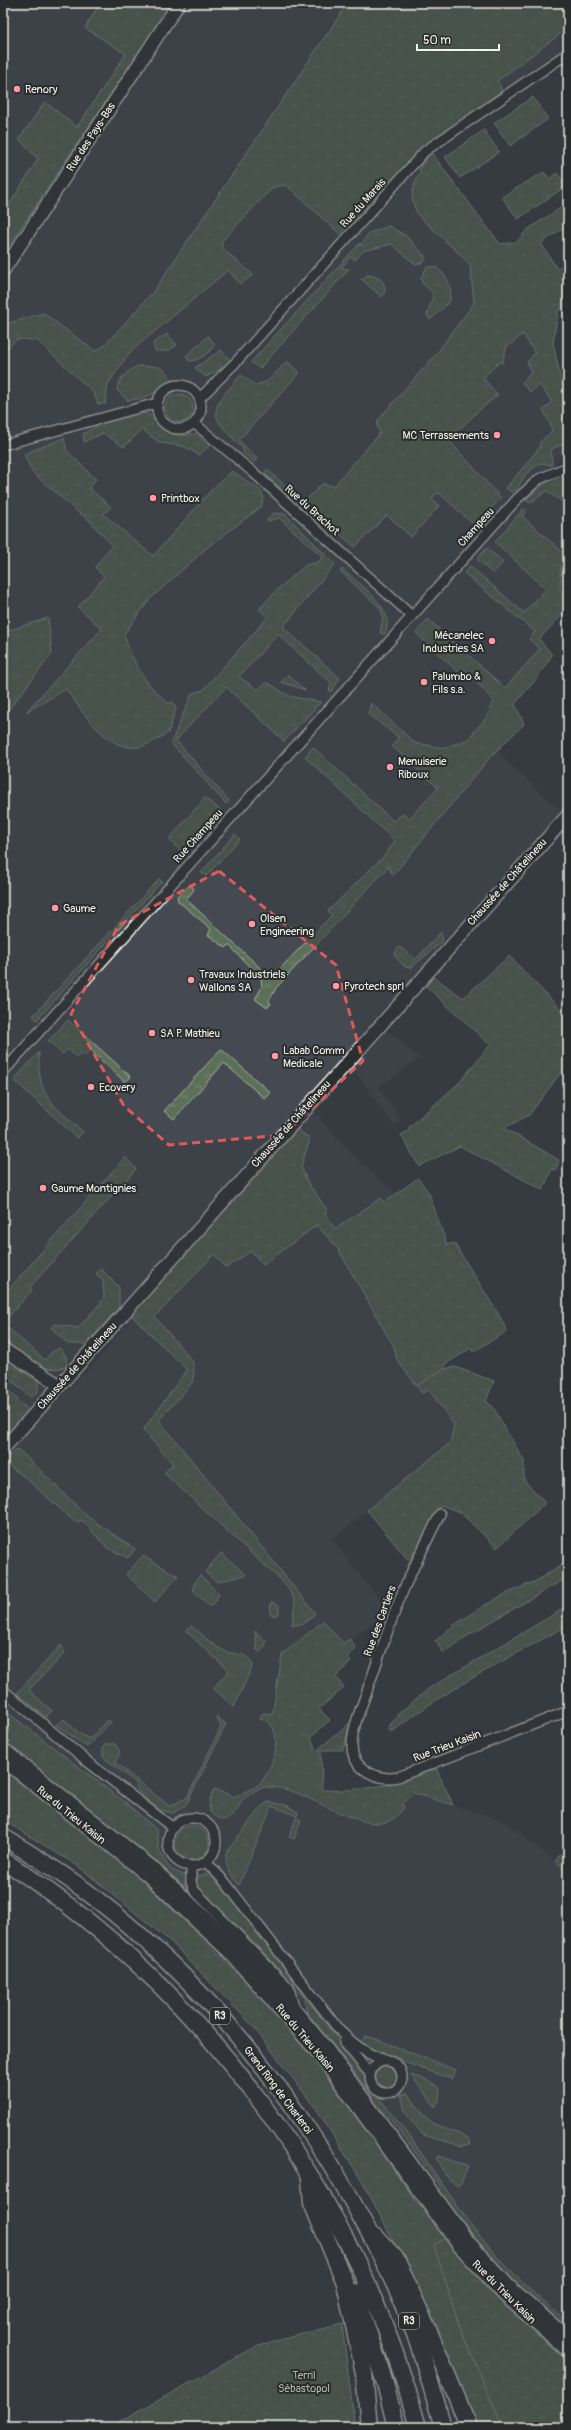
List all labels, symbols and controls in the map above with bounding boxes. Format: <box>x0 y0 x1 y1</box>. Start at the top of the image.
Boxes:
scale bar <box>417 26 499 52</box>
text: 50 m <box>423 33 451 48</box>
place label: Renory <box>25 83 58 96</box>
marker: Renory <box>12 84 22 94</box>
street label: Rue des Pays-Bas <box>64 100 118 174</box>
street label: Rue du Marais <box>337 176 389 230</box>
place label: MC Terrassements <box>402 429 489 442</box>
marker: MC Terrassements <box>492 430 502 440</box>
street label: Rue du Brachot <box>282 482 343 538</box>
place label: Printbox <box>161 492 200 505</box>
marker: Printbox <box>148 493 158 503</box>
street label: Champeau <box>455 505 497 549</box>
place label: Mécanelec Industries SA <box>422 629 484 655</box>
marker: Mécanelec Industries SA <box>487 636 497 646</box>
place label: Palumbo & Fils s.a. <box>432 670 481 696</box>
marker: Palumbo & Fils s.a. <box>419 677 429 687</box>
place label: Menuiserie Riboux <box>398 755 447 781</box>
marker: Menuiserie Riboux <box>385 762 395 772</box>
street label: Rue Champeau <box>171 807 225 865</box>
street label: Chaussée de Châtelineau <box>464 836 550 928</box>
place label: Gaume <box>63 902 96 915</box>
marker: Gaume <box>50 903 60 913</box>
place label: Olsen Engineering <box>260 912 314 938</box>
marker: Olsen Engineering <box>247 919 257 929</box>
place label: Travaux Industriels Wallons SA <box>199 968 286 994</box>
marker: Travaux Industriels Wallons SA <box>186 975 196 985</box>
place label: Pyrotech sprl <box>344 980 404 993</box>
marker: Pyrotech sprl <box>331 981 341 991</box>
place label: SA P. Mathieu <box>160 1027 220 1040</box>
marker: SA P. Mathieu <box>147 1028 157 1038</box>
place label: Labab Comm Medicale <box>283 1044 345 1070</box>
marker: Labab Comm Medicale <box>270 1051 280 1061</box>
street label: Chaussée de Châtelineau <box>248 1078 334 1170</box>
place label: Ecovery <box>99 1081 136 1094</box>
marker: Ecovery <box>86 1082 96 1092</box>
place label: Gaume Montignies <box>51 1182 136 1195</box>
marker: Gaume Montignies <box>38 1183 48 1193</box>
street label: Chaussée de Châtelineau <box>34 1320 120 1412</box>
street label: Rue des Cartiers <box>361 1584 399 1658</box>
street label: Rue Trieu Kaisin <box>411 1727 483 1765</box>
street label: Rue du Trieu Kaisin <box>34 1783 108 1847</box>
street label: Rue du Trieu Kaisin <box>273 2001 337 2075</box>
road number: R3 <box>210 2008 230 2024</box>
street label: Grand Ring de Charleroi <box>241 2044 315 2136</box>
street label: Rue du Trieu Kaisin <box>469 2257 539 2327</box>
road number: R3 <box>399 2313 419 2329</box>
park label: Terril Sébastopol <box>278 2369 330 2395</box>

